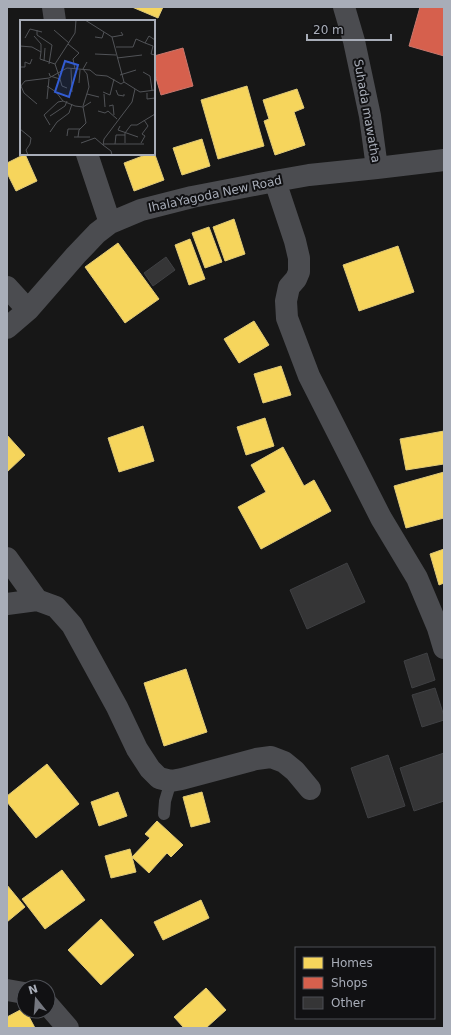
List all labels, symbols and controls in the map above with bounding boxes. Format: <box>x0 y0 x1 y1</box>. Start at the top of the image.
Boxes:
scale bar <box>307 16 391 42</box>
inset map <box>20 20 155 155</box>
text: 20 m <box>313 23 344 37</box>
street label: Suhada mawatha <box>351 58 383 164</box>
street label: IhalaYagoda New Road <box>147 173 283 215</box>
legend <box>295 947 435 1019</box>
text: Homes <box>331 956 373 970</box>
text: Shops <box>331 976 367 990</box>
north arrow <box>16 979 56 1019</box>
text: N <box>27 982 40 997</box>
text: Other <box>331 996 365 1010</box>

